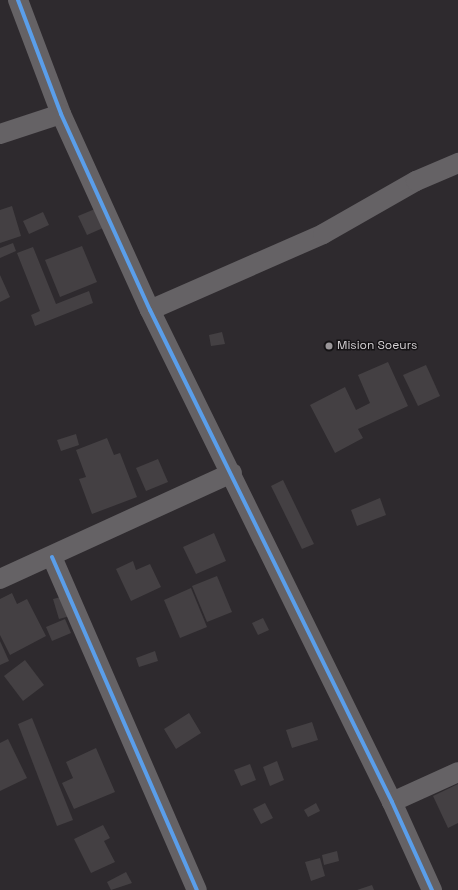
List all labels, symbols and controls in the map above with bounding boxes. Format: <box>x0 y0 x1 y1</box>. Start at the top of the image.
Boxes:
place label: Mision Soeurs <box>337 339 417 353</box>
marker: Mision Soeurs <box>324 341 334 351</box>

